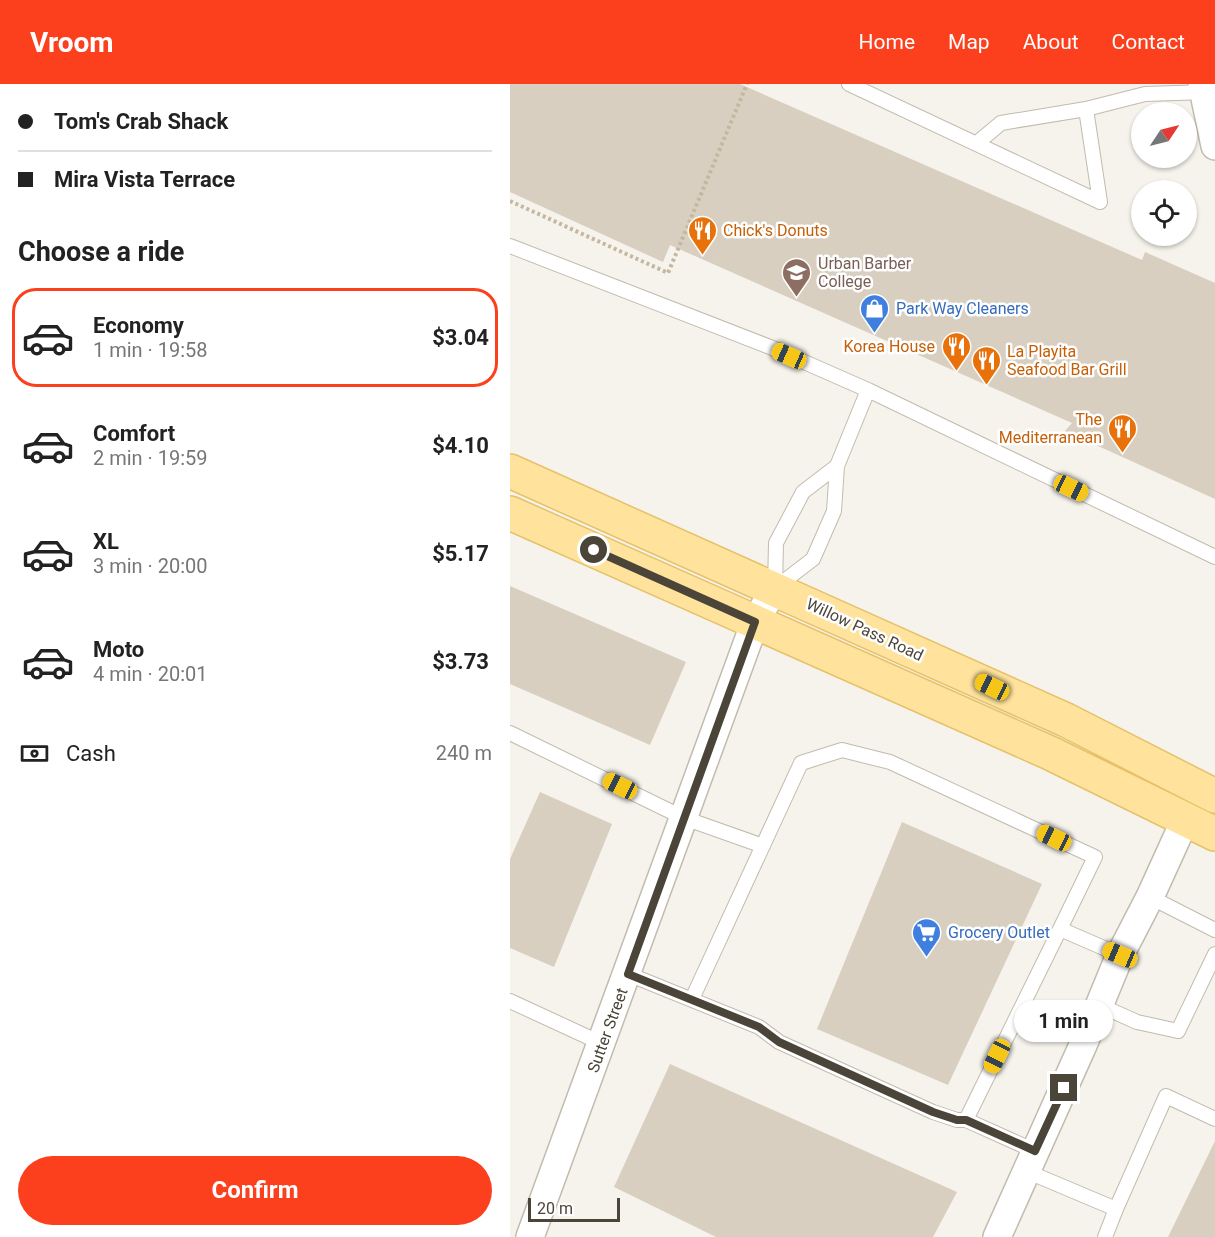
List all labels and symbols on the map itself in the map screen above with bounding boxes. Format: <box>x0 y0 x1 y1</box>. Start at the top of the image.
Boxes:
north arrow <box>1131 102 1197 168</box>
restaurant icon: Chick's Donuts <box>686 214 718 256</box>
place label: Chick's Donuts <box>723 221 828 240</box>
place label: Urban Barber College <box>818 254 912 291</box>
school or university icon: Urban Barber College <box>781 256 813 298</box>
shop icon: Park Way Cleaners <box>859 292 891 334</box>
place label: Park Way Cleaners <box>896 299 1029 318</box>
restaurant icon: Korea House <box>940 330 972 372</box>
place label: Korea House <box>844 337 935 356</box>
car <box>769 340 809 372</box>
place label: La Playita Seafood Bar Grill <box>1007 342 1127 379</box>
restaurant icon: La Playita Seafood Bar Grill <box>970 344 1002 386</box>
place label: The Mediterranean <box>999 410 1102 447</box>
restaurant icon: The Mediterranean <box>1107 412 1139 454</box>
car <box>1051 472 1091 504</box>
route start <box>580 536 607 563</box>
street label: Willow Pass Road <box>803 594 926 665</box>
car <box>972 671 1012 703</box>
car <box>600 770 640 802</box>
car <box>1034 822 1074 854</box>
supermarket icon: Grocery Outlet <box>911 916 943 958</box>
place label: Grocery Outlet <box>948 923 1050 942</box>
car <box>1100 940 1140 970</box>
street label: Sutter Street <box>583 985 632 1075</box>
callout: 1 min <box>1014 1001 1114 1043</box>
car <box>981 1036 1013 1076</box>
route end <box>1050 1074 1077 1101</box>
scale bar <box>528 1195 620 1222</box>

